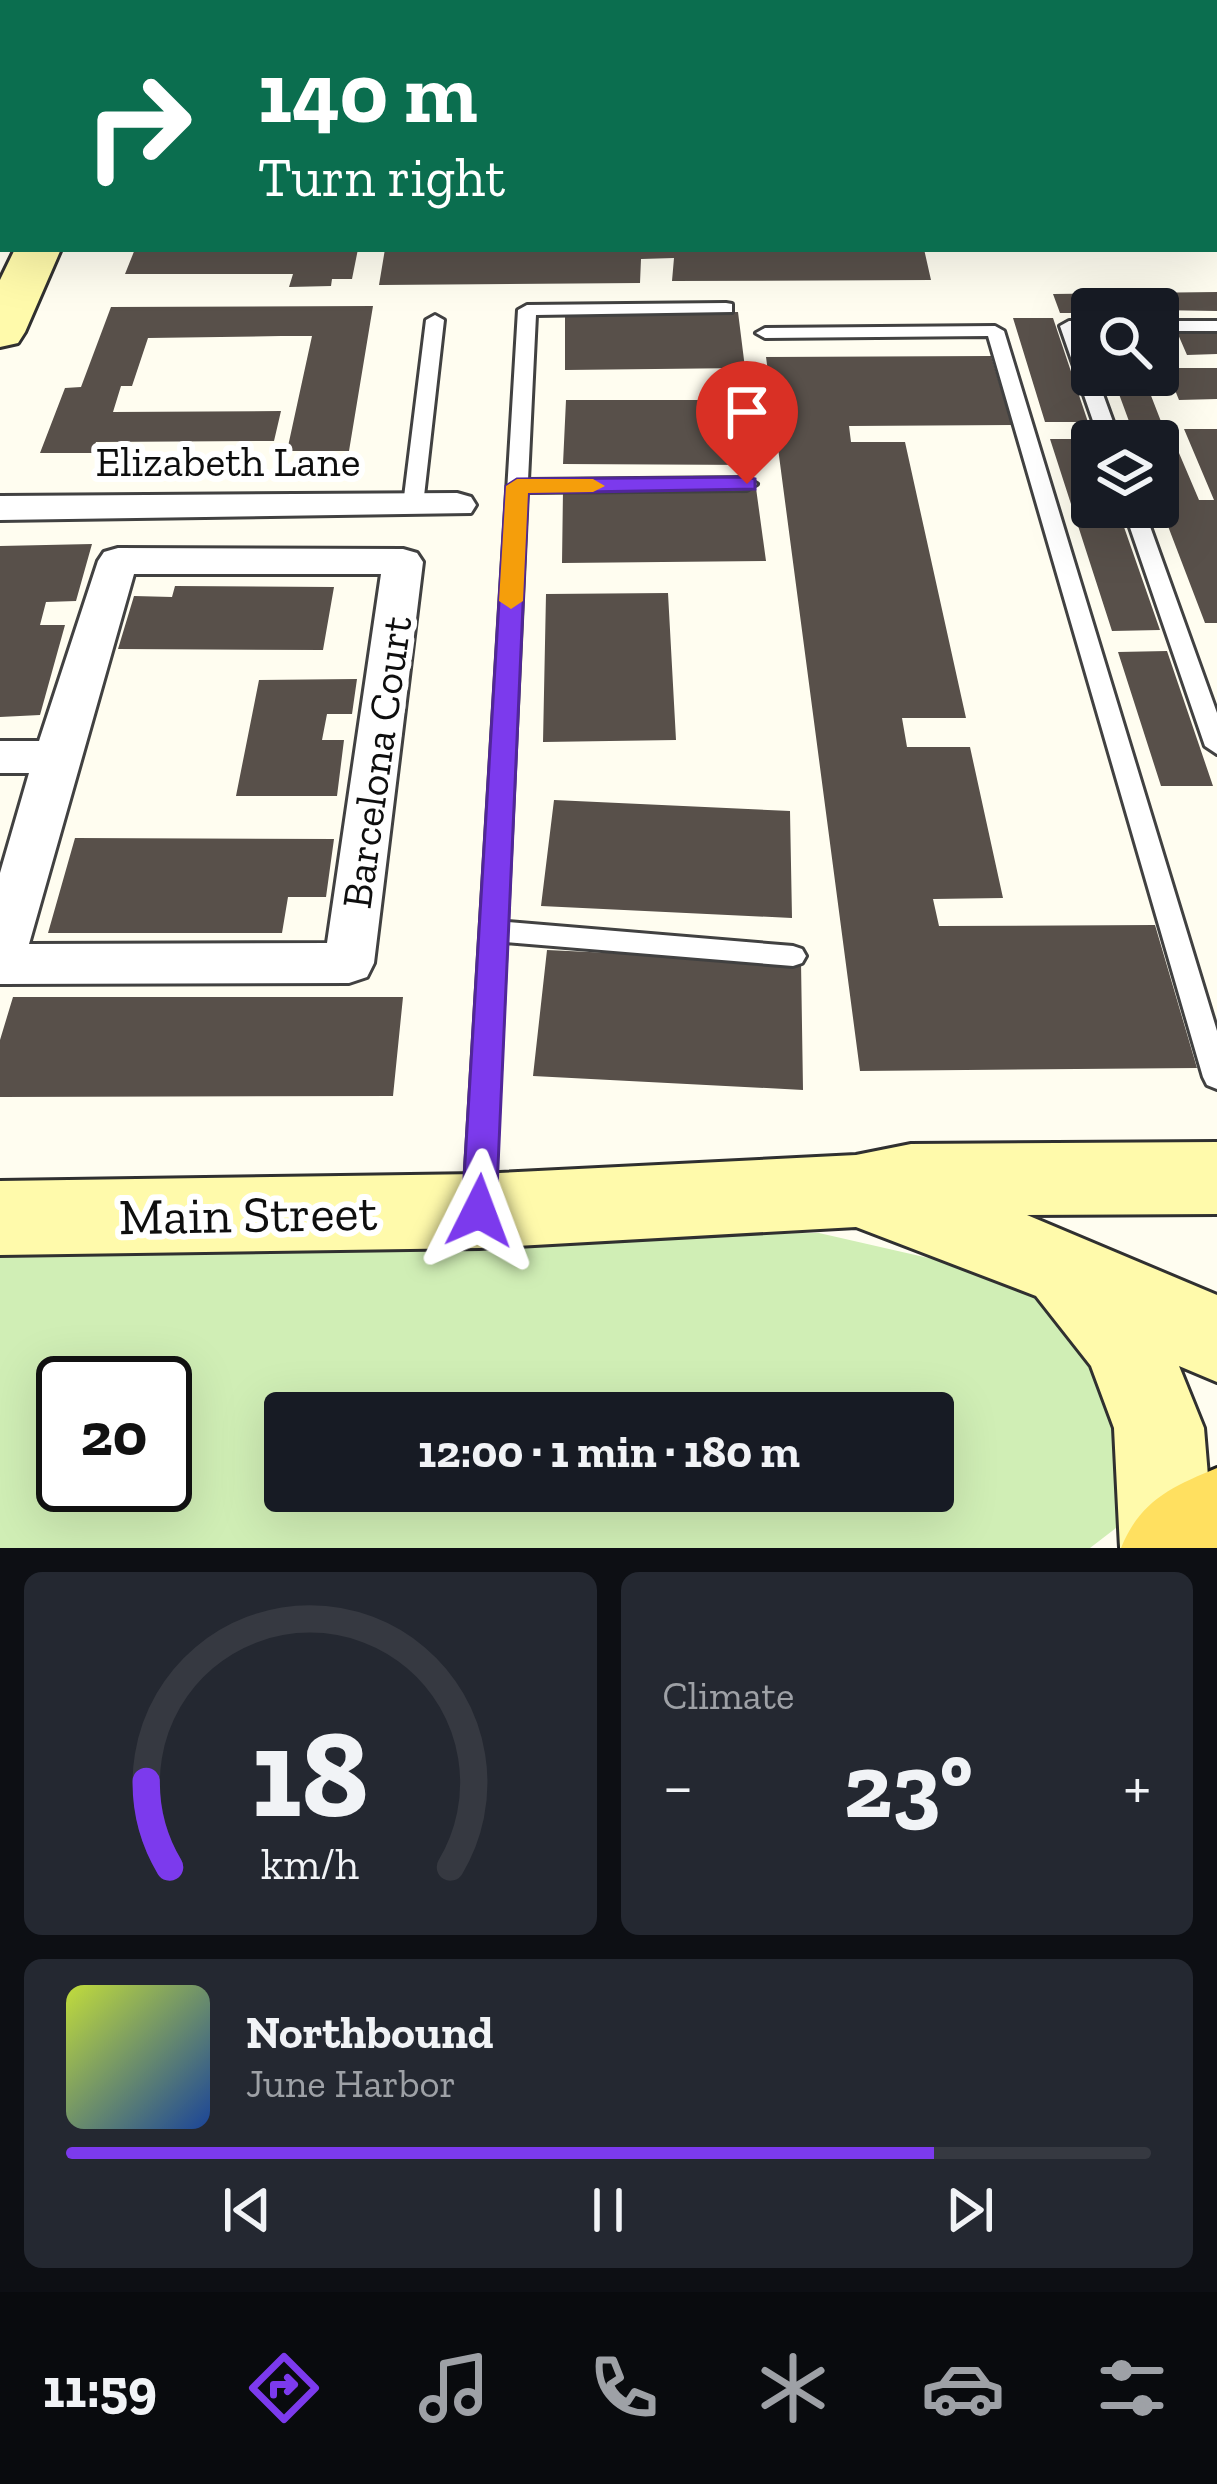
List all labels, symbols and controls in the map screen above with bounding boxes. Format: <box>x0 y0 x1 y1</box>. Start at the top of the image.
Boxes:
text: 140 m <box>258 43 478 144</box>
icon: right <box>60 48 216 204</box>
text: Turn right <box>258 145 505 210</box>
map controls <box>1071 288 1179 528</box>
button: search <box>1071 288 1179 396</box>
pin <box>696 361 798 484</box>
icon: arrive <box>714 379 780 445</box>
button: layers <box>1071 420 1179 528</box>
street label: Elizabeth Lane <box>96 436 360 487</box>
street label: Barcelona Court <box>331 612 422 911</box>
position arrow <box>416 1148 542 1274</box>
street label: Main Street <box>118 1182 378 1247</box>
speed limit sign: 20 <box>36 1356 192 1512</box>
text: 12:00 · 1 min · 180 m <box>418 1425 800 1479</box>
text: Climate <box>663 1672 794 1719</box>
text: 18 <box>251 1698 369 1848</box>
text: 23° <box>844 1732 973 1840</box>
text: − <box>663 1747 693 1826</box>
text: + <box>1123 1747 1151 1826</box>
text: km/h <box>261 1838 359 1889</box>
text: Northbound <box>246 2006 494 2060</box>
text: June Harbor <box>246 2060 456 2107</box>
icon: previous <box>214 2177 280 2243</box>
icon: pause <box>575 2177 641 2243</box>
icon: next <box>937 2177 1003 2243</box>
icon: directions <box>242 2346 326 2430</box>
icon: music <box>412 2346 496 2430</box>
icon: phone <box>582 2346 666 2430</box>
icon: climate <box>751 2346 835 2430</box>
icon: car <box>921 2346 1005 2430</box>
icon: filters <box>1090 2346 1174 2430</box>
text: 11:59 <box>43 2356 157 2421</box>

